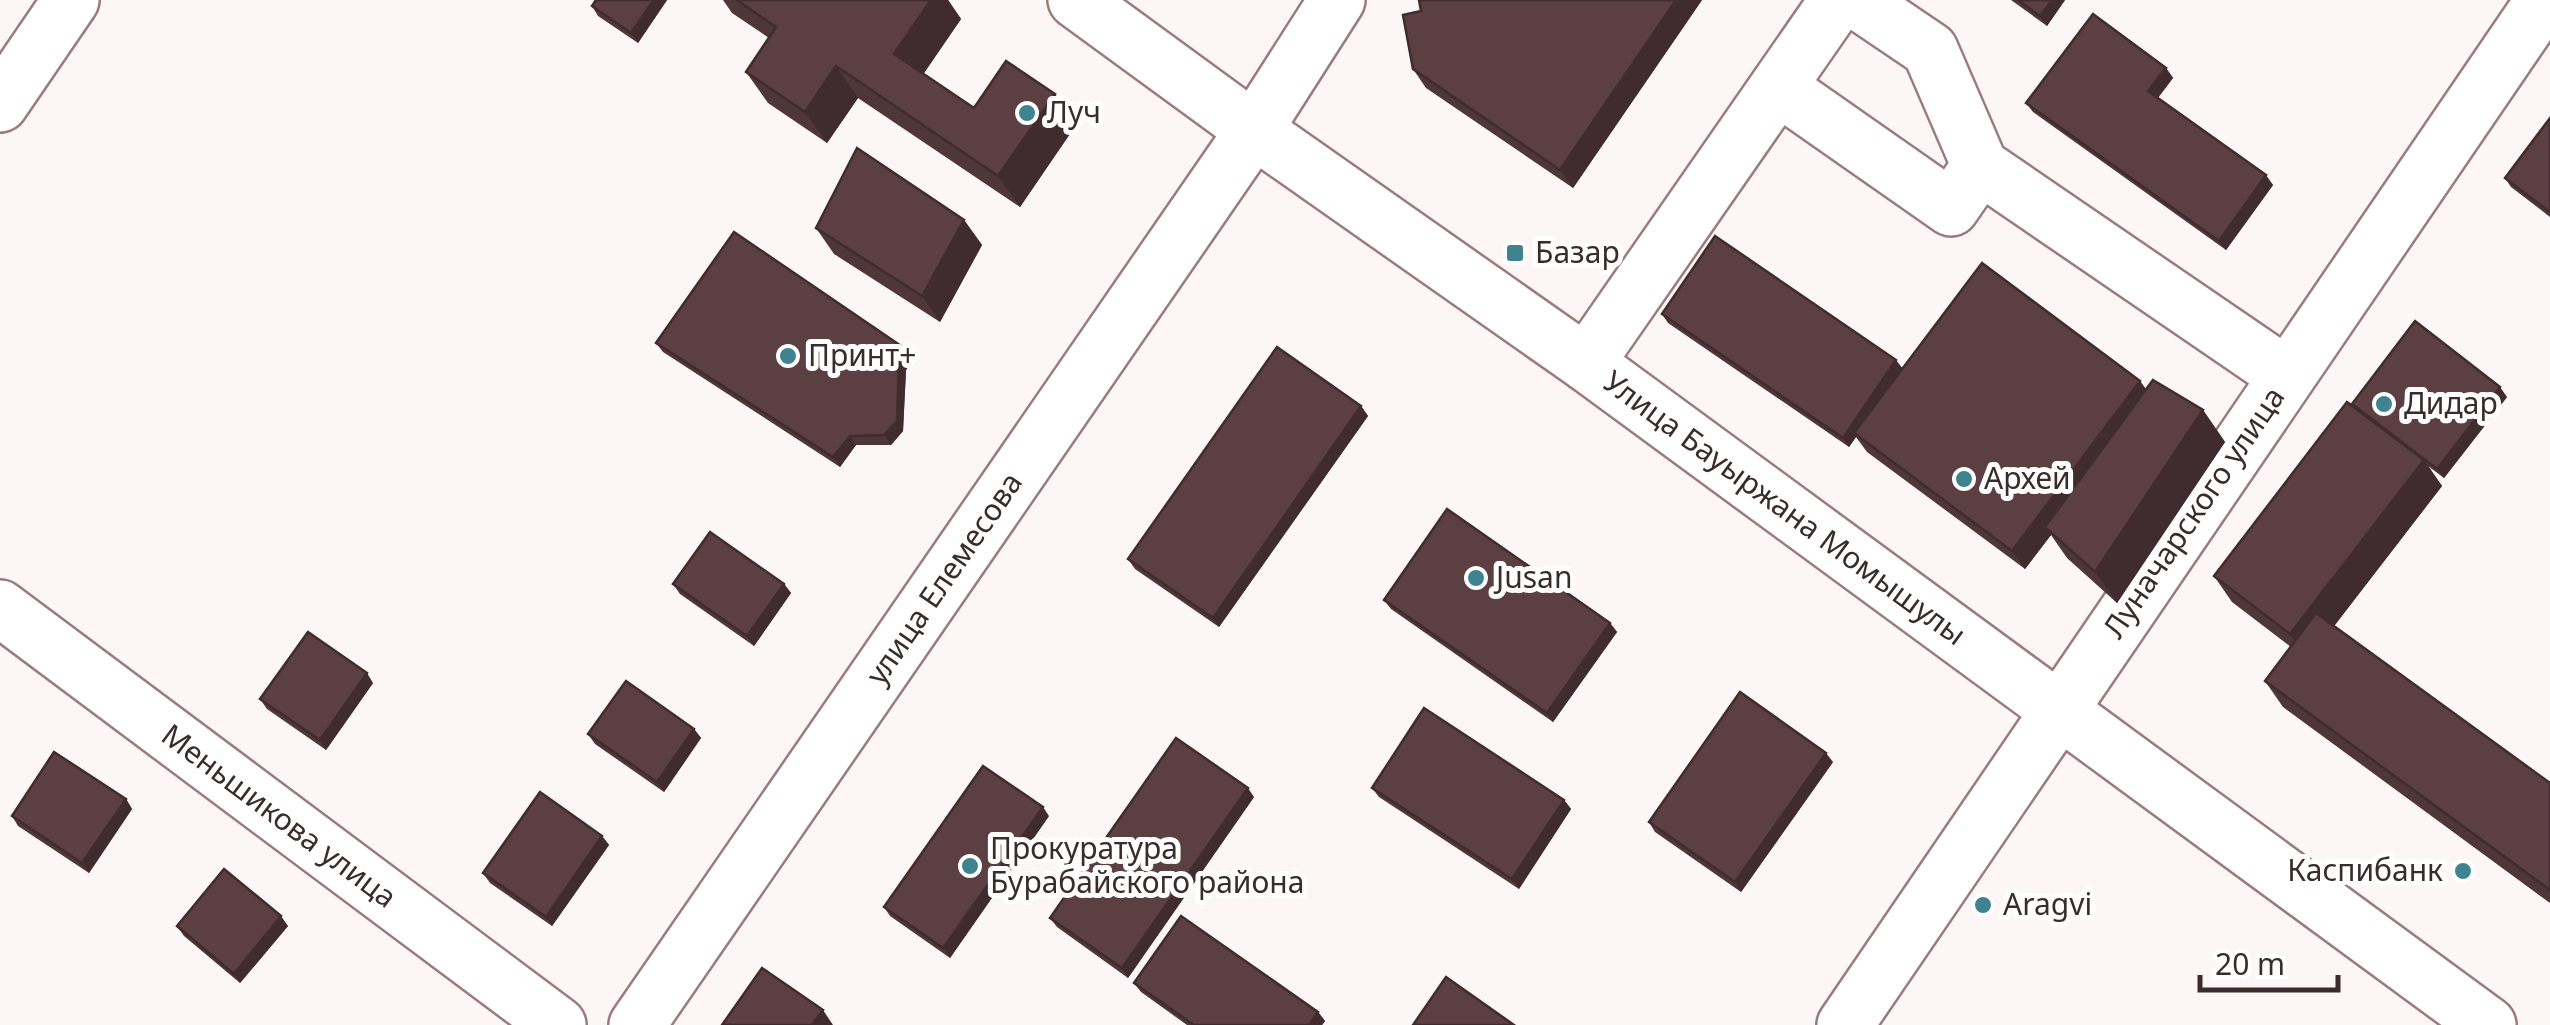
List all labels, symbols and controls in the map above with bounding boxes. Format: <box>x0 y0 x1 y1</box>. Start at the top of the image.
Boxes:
place label: Луч <box>1047 91 1101 132</box>
marker: Луч <box>1016 102 1038 124</box>
place label: Базар <box>1535 231 1620 272</box>
marker: Базар <box>1504 242 1526 264</box>
place label: Принт+ <box>808 334 916 375</box>
marker: Принт+ <box>777 345 799 367</box>
street label: Улица Бауыржана Момышулы <box>1596 361 1975 654</box>
street label: Луначарского улица <box>2093 378 2293 646</box>
place label: Дидар <box>2404 382 2498 423</box>
marker: Дидар <box>2373 393 2395 415</box>
place label: Архей <box>1984 457 2071 498</box>
street label: улица Елемесова <box>856 464 1031 692</box>
marker: Архей <box>1953 468 1975 490</box>
place label: Jusan <box>1493 556 1572 597</box>
marker: Jusan <box>1465 567 1487 589</box>
street label: Меньшикова улица <box>154 714 406 916</box>
place label: Прокуратура Бурабайского района <box>990 827 1304 902</box>
place label: Каспибанк <box>2287 849 2443 890</box>
marker: Прокуратура Бурабайского района <box>959 855 981 877</box>
marker: Каспибанк <box>2452 860 2474 882</box>
place label: Aragvi <box>2003 883 2092 924</box>
marker: Aragvi <box>1972 894 1994 916</box>
scale bar <box>2200 930 2338 992</box>
text: 20 m <box>2215 943 2285 984</box>

